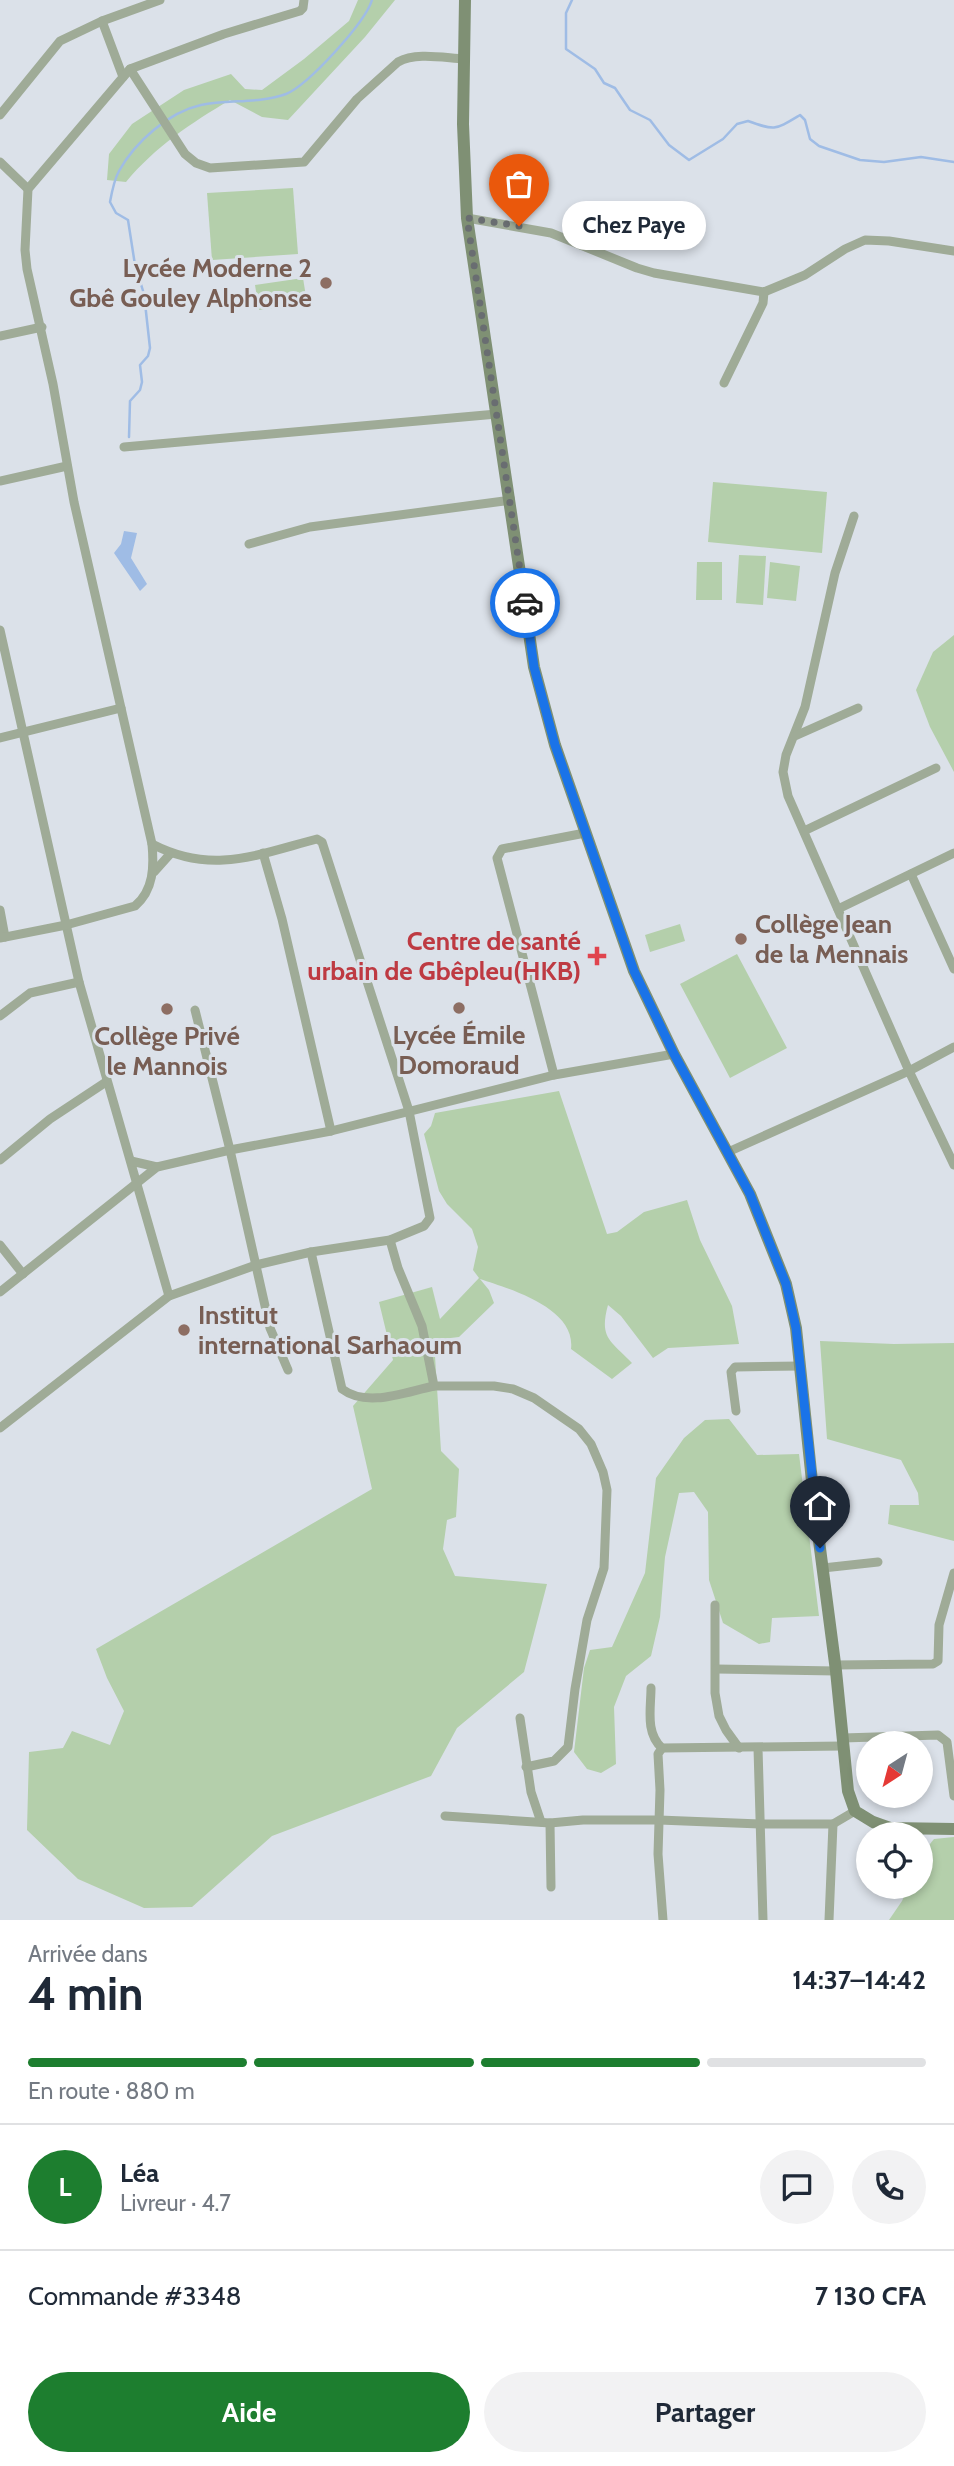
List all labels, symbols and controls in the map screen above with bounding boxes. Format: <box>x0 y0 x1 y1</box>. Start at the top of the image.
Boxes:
pin <box>489 154 549 226</box>
icon: bag <box>500 165 538 203</box>
callout: Chez Paye <box>561 202 704 250</box>
text: Chez Paye <box>583 211 685 239</box>
place label: Lycée Moderne 2 Gbê Gouley Alphonse <box>69 252 312 314</box>
marker: Lycée Moderne 2 Gbê Gouley Alphonse <box>318 275 334 291</box>
courier <box>490 568 560 638</box>
icon: car <box>506 584 544 622</box>
place label: Collège Jean de la Mennais <box>755 908 908 970</box>
place label: Centre de santé urbain de Gbêpleu(HKB) <box>307 925 581 987</box>
marker: Collège Jean de la Mennais <box>733 931 749 947</box>
marker: Centre de santé urbain de Gbêpleu(HKB) <box>587 946 607 966</box>
marker: Lycée Émile Domoraud <box>451 1000 467 1016</box>
marker: Collège Privé le Mannois <box>159 1001 175 1017</box>
place label: Lycée Émile Domoraud <box>393 1019 525 1081</box>
place label: Collège Privé le Mannois <box>94 1020 240 1082</box>
place label: Institut international Sarhaoum <box>198 1299 462 1361</box>
marker: Institut international Sarhaoum <box>176 1322 192 1338</box>
pin <box>790 1476 850 1548</box>
icon: home <box>801 1487 839 1525</box>
north arrow <box>856 1731 933 1808</box>
map controls <box>856 1731 933 1899</box>
button: locate <box>856 1822 933 1899</box>
text: Arrivée dans <box>28 1940 148 1968</box>
text: 14:37–14:42 <box>792 1964 926 1996</box>
text: 4 min <box>28 1966 143 2022</box>
text: En route · 880 m <box>28 2077 195 2105</box>
button: chat <box>760 2150 834 2224</box>
button: phone <box>852 2150 926 2224</box>
text: Léa <box>120 2157 159 2189</box>
text: L <box>58 2171 72 2203</box>
text: Livreur · 4.7 <box>120 2189 231 2217</box>
text: Commande #3348 <box>28 2280 241 2312</box>
text: 7 130 CFA <box>815 2280 926 2312</box>
button: Aide <box>28 2372 470 2452</box>
button: Partager <box>484 2372 926 2452</box>

